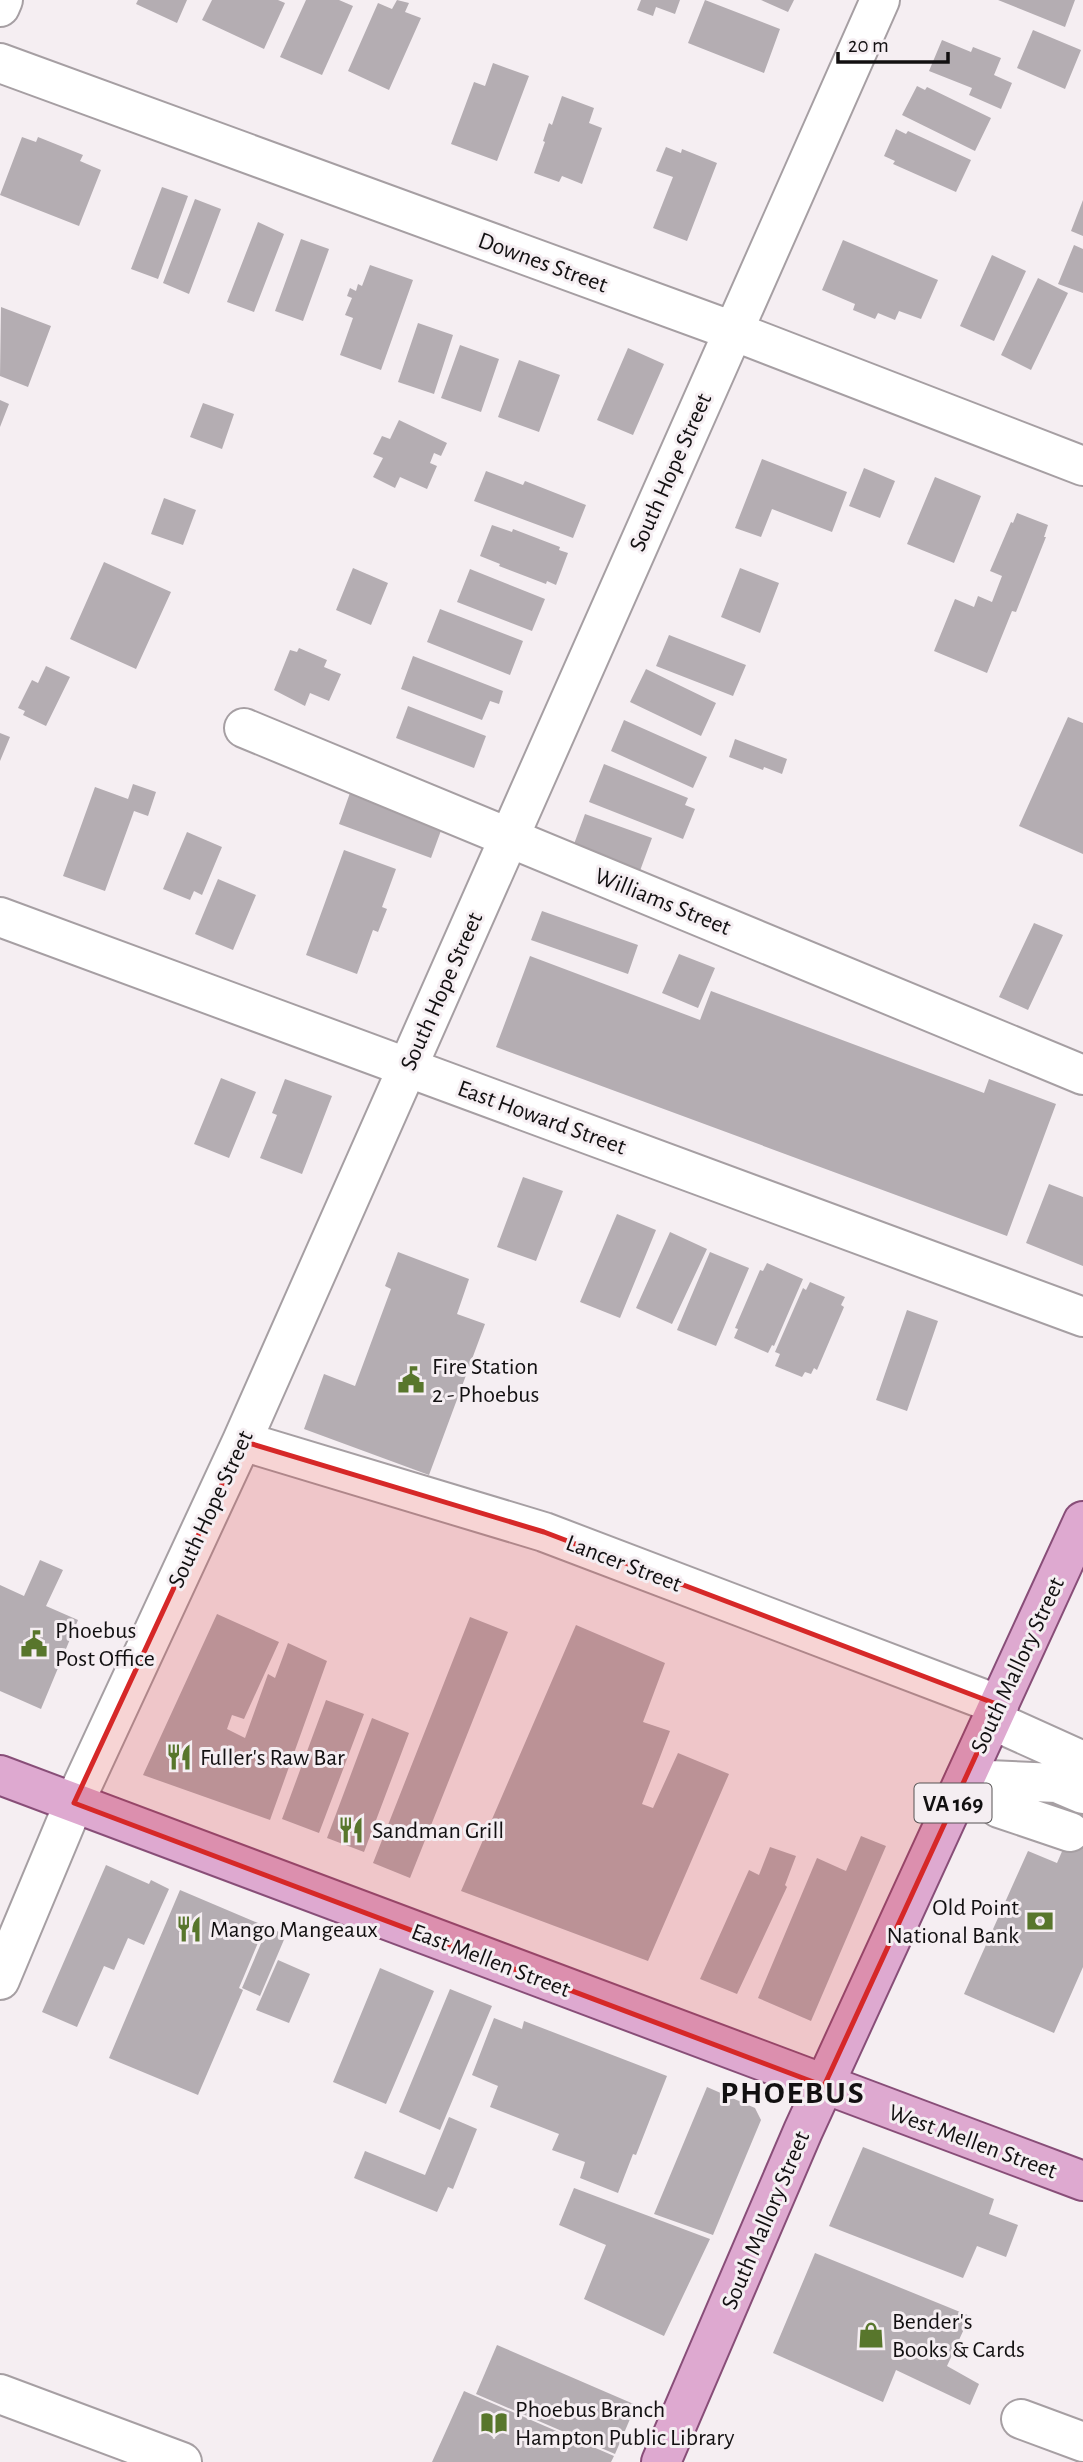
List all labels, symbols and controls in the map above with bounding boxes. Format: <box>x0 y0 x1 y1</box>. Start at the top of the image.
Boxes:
scale bar <box>838 21 948 65</box>
text: 20 m <box>848 35 889 56</box>
street label: Downes Street <box>475 228 611 298</box>
street label: South Hope Street <box>625 389 717 555</box>
street label: Williams Street <box>591 864 734 940</box>
street label: South Hope Street <box>396 908 488 1074</box>
street label: East Howard Street <box>454 1076 629 1160</box>
place label: Fire Station 2 - Phoebus <box>432 1355 539 1407</box>
public building icon: Fire Station 2 - Phoebus <box>396 1365 426 1395</box>
street label: South Hope Street <box>164 1427 258 1592</box>
street label: Lancer Street <box>563 1531 685 1597</box>
street label: South Mallory Street <box>967 1574 1069 1757</box>
place label: Phoebus Post Office <box>55 1619 155 1671</box>
public building icon: Phoebus Post Office <box>19 1629 49 1659</box>
restaurant icon: Fuller's Raw Bar <box>164 1742 194 1772</box>
place label: Fuller's Raw Bar <box>200 1746 345 1770</box>
road number: VA 169 <box>914 1784 992 1822</box>
restaurant icon: Sandman Grill <box>336 1815 366 1845</box>
place label: Sandman Grill <box>372 1819 504 1843</box>
place label: Old Point National Bank <box>887 1896 1019 1948</box>
bank icon: Old Point National Bank <box>1025 1906 1055 1936</box>
restaurant icon: Mango Mangeaux <box>174 1914 204 1944</box>
place label: Mango Mangeaux <box>210 1918 378 1942</box>
street label: East Mellen Street <box>408 1920 574 2002</box>
district label: PHOEBUS <box>720 2077 866 2109</box>
street label: West Mellen Street <box>885 2100 1060 2184</box>
street label: South Mallory Street <box>718 2128 814 2313</box>
place label: Bender's Books & Cards <box>892 2310 1025 2362</box>
shop icon: Bender's Books & Cards <box>856 2320 886 2350</box>
place label: Phoebus Branch Hampton Public Library <box>515 2398 735 2450</box>
library icon: Phoebus Branch Hampton Public Library <box>479 2408 509 2438</box>

